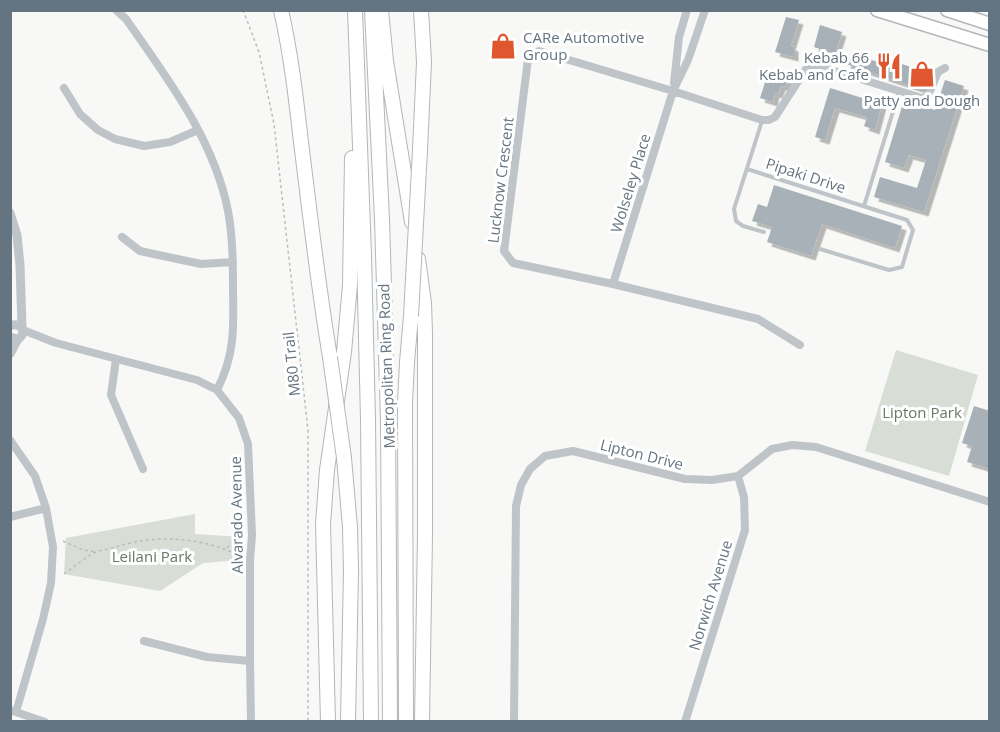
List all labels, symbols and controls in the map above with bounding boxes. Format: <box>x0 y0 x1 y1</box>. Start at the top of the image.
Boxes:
place label: CARe Automotive Group <box>523 27 645 64</box>
shop icon: CARe Automotive Group <box>488 31 518 61</box>
place label: Kebab 66 Kebab and Cafe <box>759 47 869 84</box>
restaurant icon: Kebab 66 Kebab and Cafe <box>874 51 904 81</box>
shop icon: Patty and Dough <box>907 59 937 89</box>
place label: Patty and Dough <box>864 90 980 110</box>
street label: Lucknow Crescent <box>482 116 518 244</box>
street label: Wolseley Place <box>605 131 655 235</box>
street label: Pipaki Drive <box>764 153 848 197</box>
street label: Metropolitan Ring Road <box>373 283 399 449</box>
street label: M80 Trail <box>278 331 304 397</box>
park label: Lipton Park <box>882 402 962 422</box>
street label: Lipton Drive <box>598 434 686 474</box>
street label: Alvarado Avenue <box>225 456 247 574</box>
street label: Norwich Avenue <box>684 537 736 653</box>
park label: Leilani Park <box>112 546 192 566</box>

